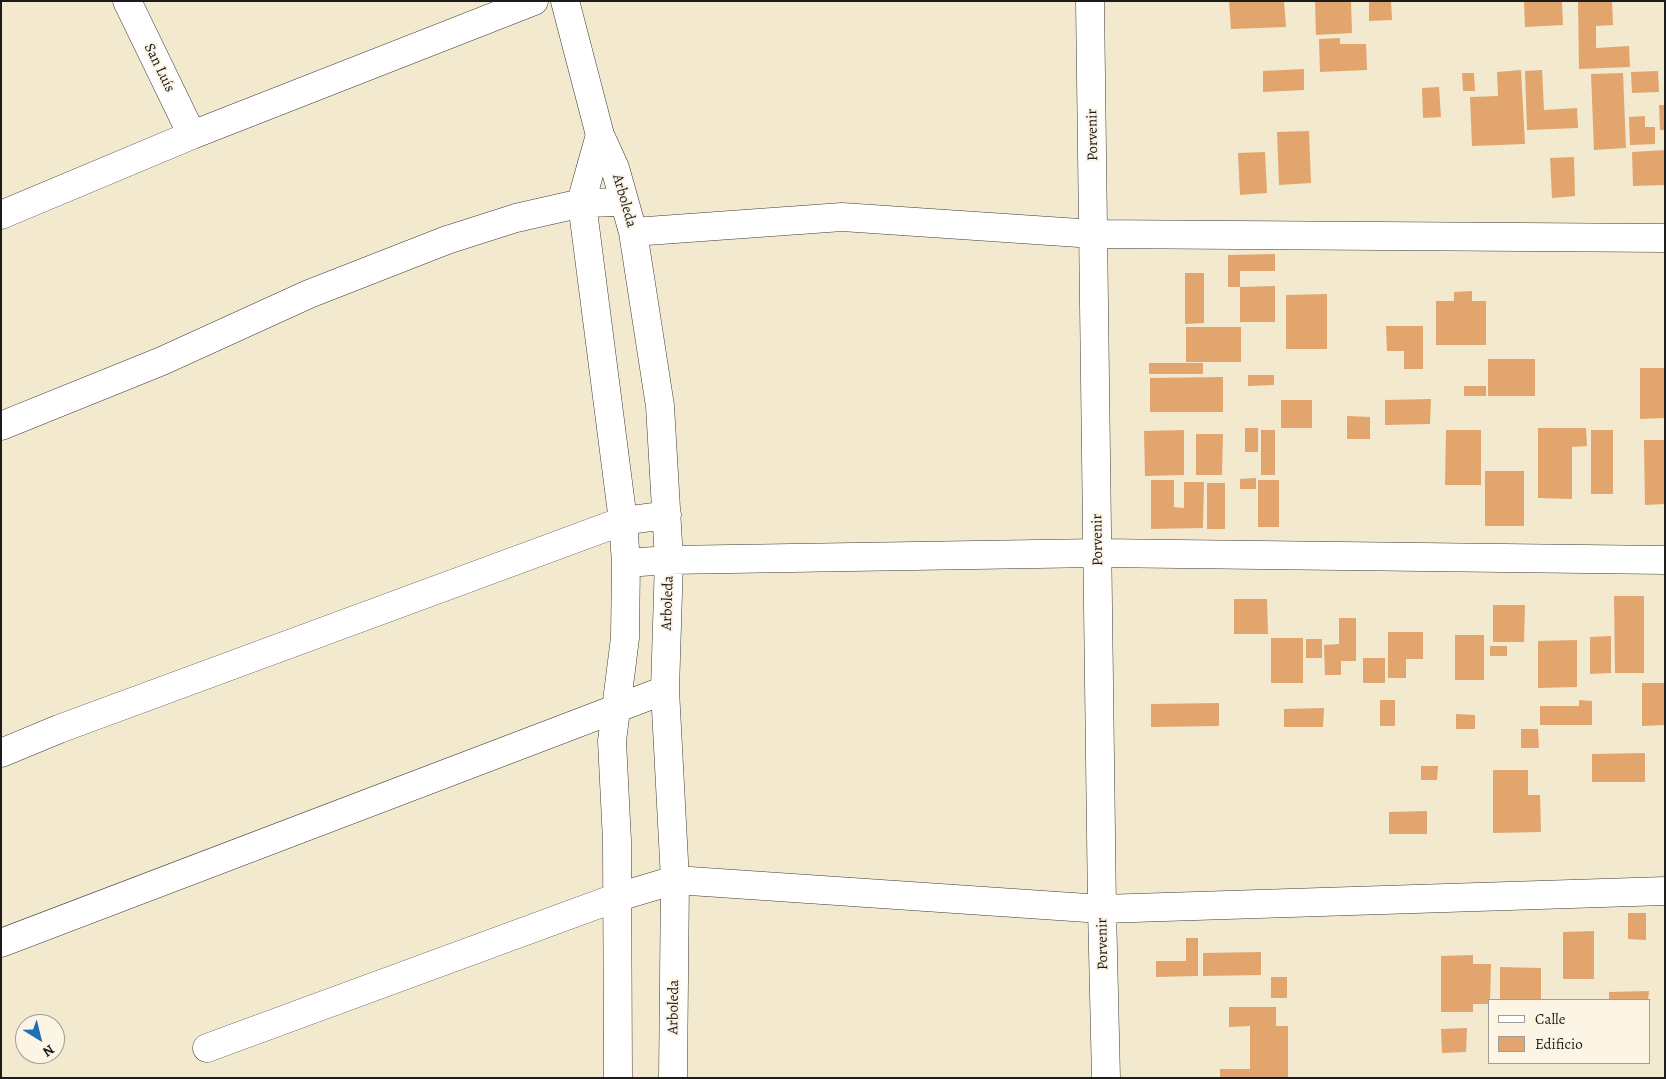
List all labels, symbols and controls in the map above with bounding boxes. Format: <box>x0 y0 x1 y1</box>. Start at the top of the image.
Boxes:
street label: San Luís <box>140 41 178 95</box>
street label: Porvenir <box>1084 109 1102 161</box>
street label: Arboleda <box>608 172 640 230</box>
street label: Porvenir <box>1089 514 1107 566</box>
street label: Arboleda <box>658 575 678 631</box>
street label: Porvenir <box>1094 918 1112 970</box>
street label: Arboleda <box>665 979 683 1035</box>
legend <box>1488 999 1651 1064</box>
text: Calle <box>1535 1009 1565 1029</box>
north arrow <box>15 1014 65 1064</box>
text: Edificio <box>1535 1034 1583 1054</box>
text: N <box>39 1040 58 1061</box>

